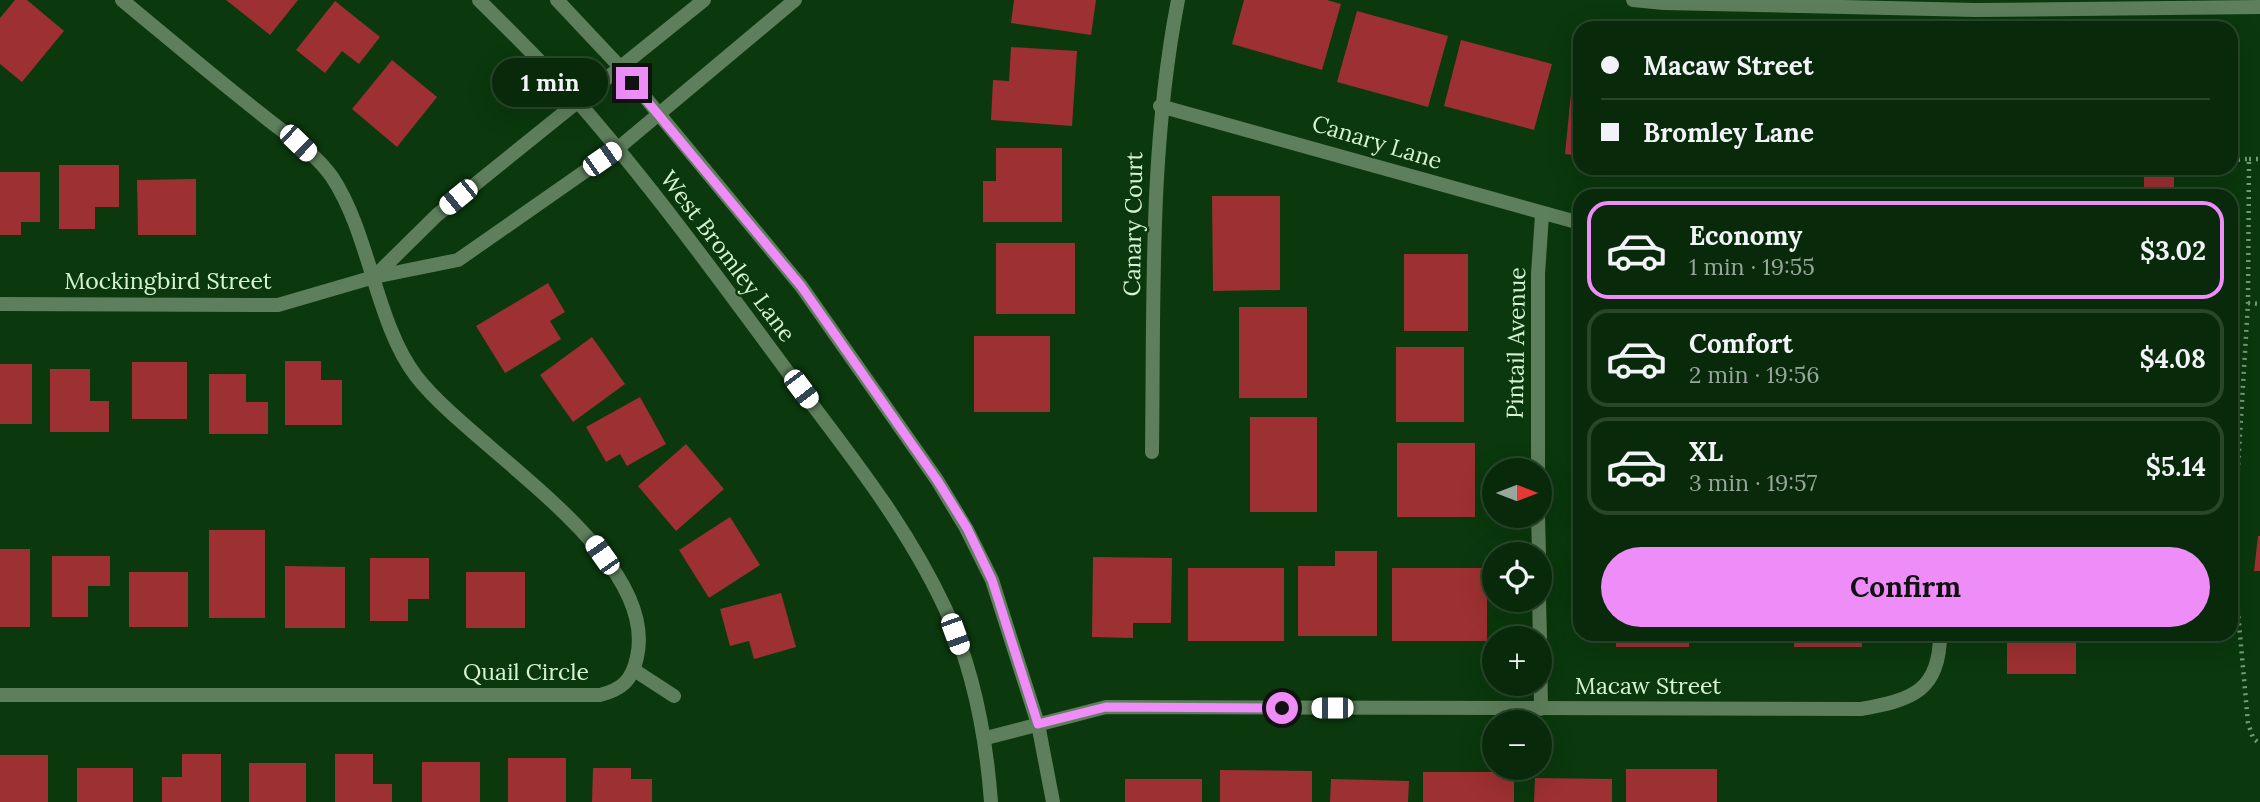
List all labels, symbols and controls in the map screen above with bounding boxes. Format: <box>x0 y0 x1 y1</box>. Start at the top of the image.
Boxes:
text: Macaw Street <box>1643 49 1813 82</box>
callout: 1 min <box>492 58 608 108</box>
route end <box>616 67 648 99</box>
text: 1 min <box>521 68 579 97</box>
street label: Canary Lane <box>1309 108 1446 175</box>
text: Bromley Lane <box>1643 116 1814 149</box>
car <box>276 121 321 165</box>
car <box>579 138 626 180</box>
street label: Canary Court <box>1117 151 1148 297</box>
street label: West Bromley Lane <box>655 164 802 347</box>
car <box>436 176 481 218</box>
icon: car <box>1605 219 1668 282</box>
text: Economy <box>1689 219 1802 252</box>
text: $3.02 <box>2140 234 2206 267</box>
text: 1 min · 19:55 <box>1689 252 1815 281</box>
street label: Mockingbird Street <box>64 266 272 295</box>
street label: Pintail Avenue <box>1500 267 1531 419</box>
icon: car <box>1605 327 1668 390</box>
text: Comfort <box>1689 327 1793 360</box>
text: $4.08 <box>2139 342 2206 375</box>
text: 2 min · 19:56 <box>1689 360 1819 389</box>
car <box>780 366 823 412</box>
icon: car <box>1605 435 1668 498</box>
text: XL <box>1689 435 1723 468</box>
text: $5.14 <box>2146 450 2206 483</box>
north arrow <box>1482 458 1552 528</box>
map controls <box>1482 458 1552 780</box>
text: 3 min · 19:57 <box>1689 468 1817 497</box>
car <box>582 532 623 578</box>
button: locate <box>1482 542 1552 612</box>
button: Confirm <box>1601 547 2210 627</box>
car <box>938 611 973 657</box>
button: + <box>1482 626 1552 696</box>
street label: Quail Circle <box>463 657 589 686</box>
street label: Macaw Street <box>1575 671 1721 700</box>
route start <box>1266 692 1298 724</box>
car <box>1312 698 1354 719</box>
button: − <box>1482 710 1552 780</box>

